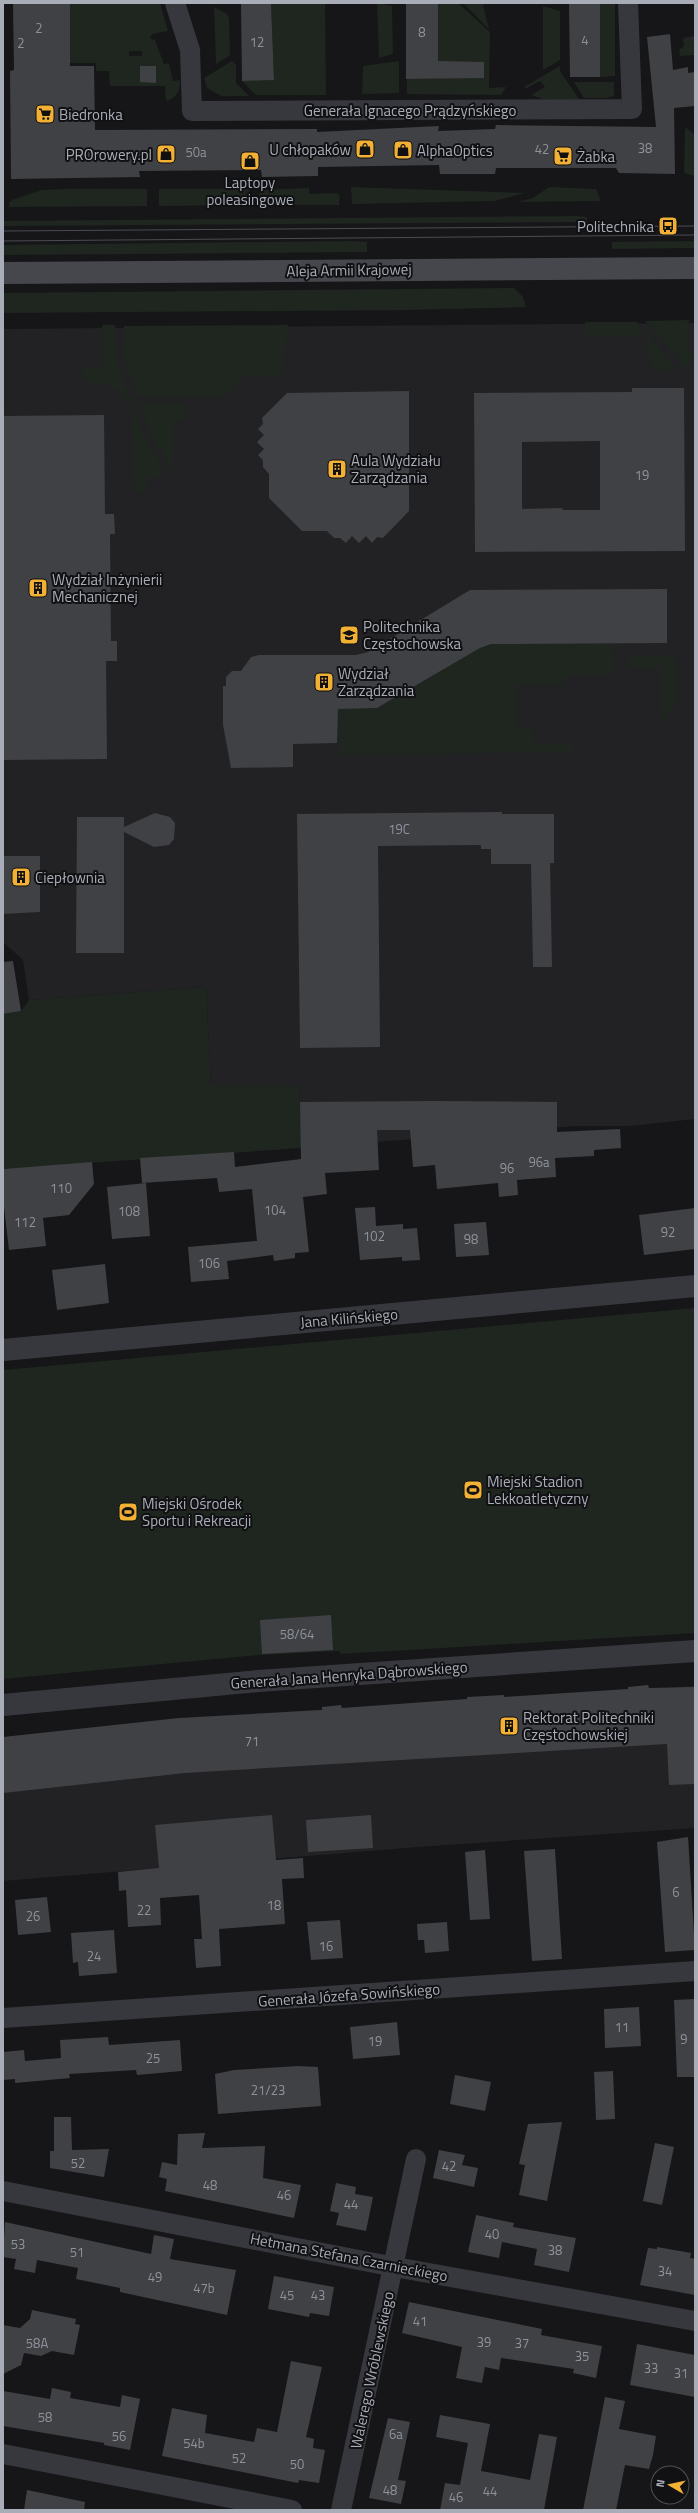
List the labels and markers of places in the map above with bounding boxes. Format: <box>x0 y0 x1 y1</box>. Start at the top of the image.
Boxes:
supermarket icon: Biedronka <box>34 103 56 125</box>
place label: Biedronka <box>59 103 123 126</box>
place label: U chłopaków <box>269 138 351 161</box>
shop icon: U chłopaków <box>354 138 376 160</box>
shop icon: AlphaOptics <box>392 139 414 161</box>
place label: AlphaOptics <box>417 139 493 162</box>
place label: PROrowery.pl <box>66 143 152 166</box>
shop icon: PROrowery.pl <box>155 143 177 165</box>
supermarket icon: Żabka <box>552 145 574 167</box>
place label: Żabka <box>577 145 616 168</box>
shop icon: Laptopy poleasingowe <box>239 150 261 172</box>
place label: Laptopy poleasingowe <box>206 171 294 211</box>
place label: Politechnika <box>577 215 654 238</box>
bus stop icon: Politechnika <box>657 215 679 237</box>
place label: Aula Wydziału Zarządzania <box>351 449 441 489</box>
building icon: Aula Wydziału Zarządzania <box>326 458 348 480</box>
place label: Wydział Inżynierii Mechanicznej <box>52 568 162 608</box>
building icon: Wydział Inżynierii Mechanicznej <box>27 577 49 599</box>
place label: Politechnika Częstochowska <box>363 615 462 655</box>
school or university icon: Politechnika Częstochowska <box>338 624 360 646</box>
place label: Wydział Zarządzania <box>338 662 415 702</box>
building icon: Wydział Zarządzania <box>313 671 335 693</box>
building icon: Ciepłownia <box>10 866 32 888</box>
place label: Ciepłownia <box>35 866 105 889</box>
place label: Miejski Stadion Lekkoatletyczny <box>487 1470 589 1510</box>
sports icon: Miejski Stadion Lekkoatletyczny <box>462 1479 484 1501</box>
place label: Miejski Ośrodek Sportu i Rekreacji <box>142 1492 251 1532</box>
sports icon: Miejski Ośrodek Sportu i Rekreacji <box>117 1501 139 1523</box>
place label: Rektorat Politechniki Częstochowskiej <box>523 1706 654 1746</box>
building icon: Rektorat Politechniki Częstochowskiej <box>498 1715 520 1737</box>

